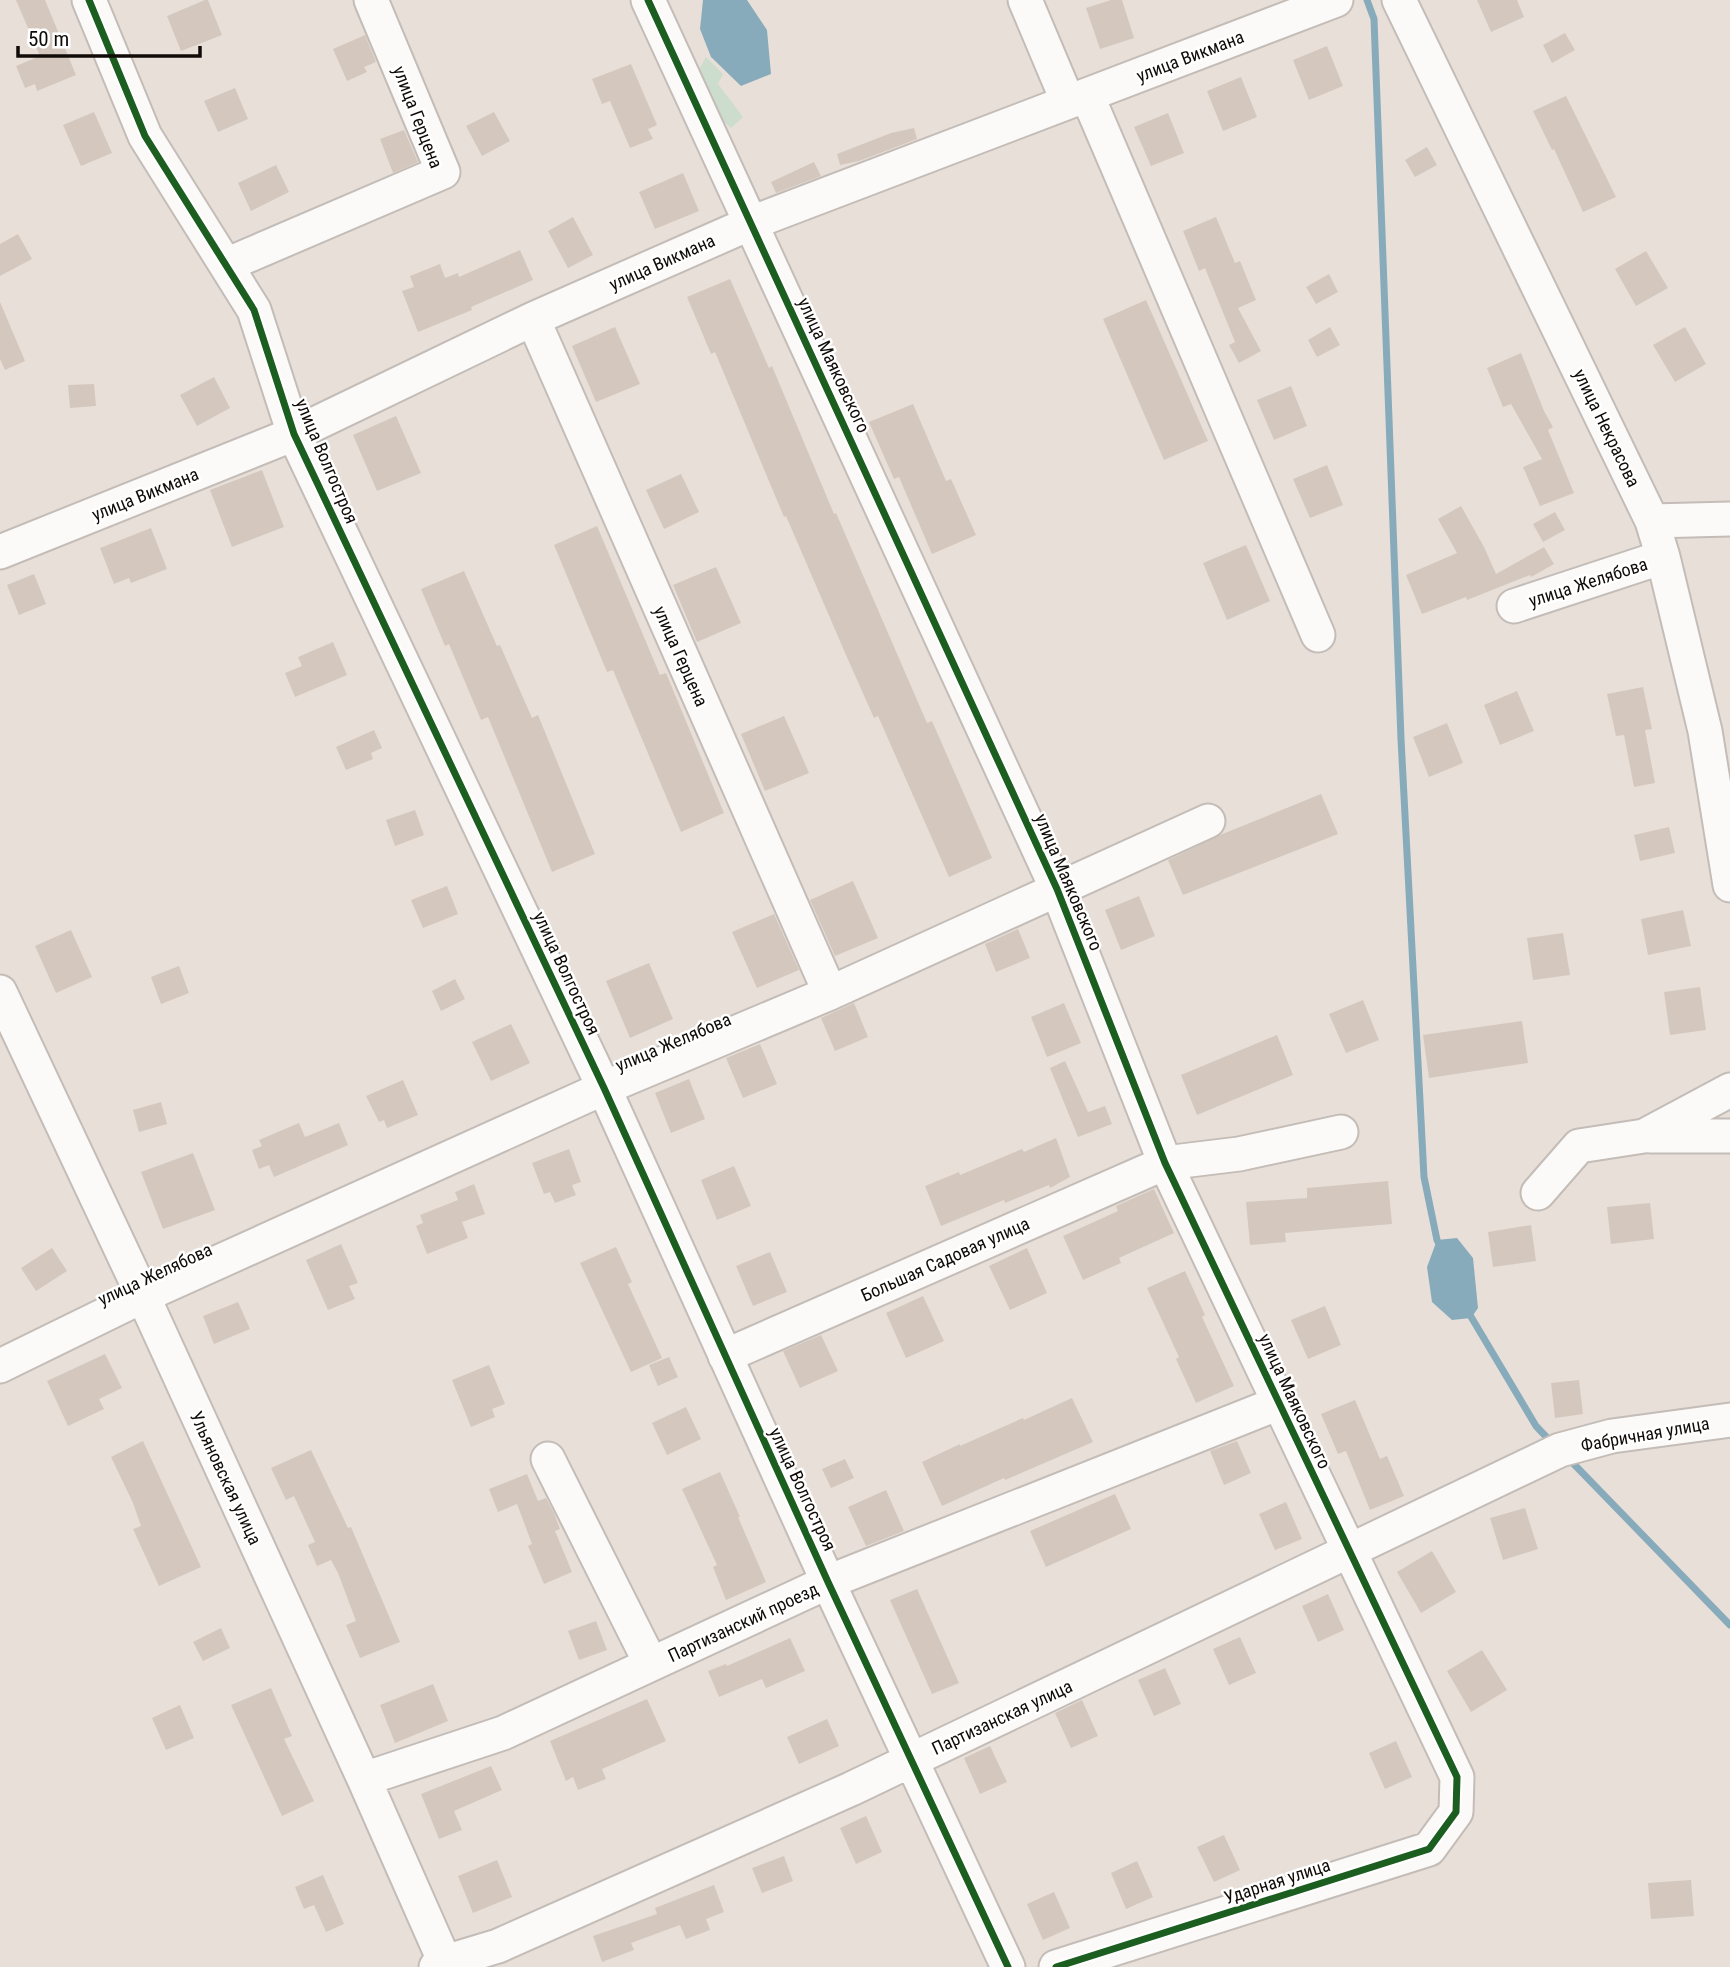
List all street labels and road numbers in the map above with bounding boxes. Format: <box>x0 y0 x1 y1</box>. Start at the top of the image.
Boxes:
street label: улица Викмана <box>1133 26 1247 86</box>
street label: улица Герцена <box>389 63 447 171</box>
street label: улица Викмана <box>606 229 718 295</box>
street label: улица Маяковского <box>794 294 874 436</box>
street label: улица Некрасова <box>1569 366 1645 490</box>
street label: улица Волгостроя <box>291 395 363 527</box>
street label: улица Викмана <box>89 463 201 525</box>
street label: улица Желябова <box>1526 553 1650 611</box>
street label: улица Герцена <box>649 602 713 710</box>
street label: улица Маяковского <box>1031 810 1107 954</box>
street label: улица Волгостроя <box>529 908 605 1038</box>
street label: улица Желябова <box>612 1008 734 1076</box>
street label: Большая Садовая улица <box>857 1212 1033 1306</box>
street label: улица Желябова <box>95 1238 215 1310</box>
street label: улица Маяковского <box>1255 1330 1335 1472</box>
street label: Ульяновская улица <box>186 1408 266 1548</box>
street label: Фабричная улица <box>1579 1412 1711 1456</box>
street label: улица Волгостроя <box>765 1424 841 1554</box>
street label: Партизанский проезд <box>665 1578 822 1666</box>
street label: Партизанская улица <box>928 1675 1076 1759</box>
street label: Ударная улица <box>1221 1854 1333 1908</box>

